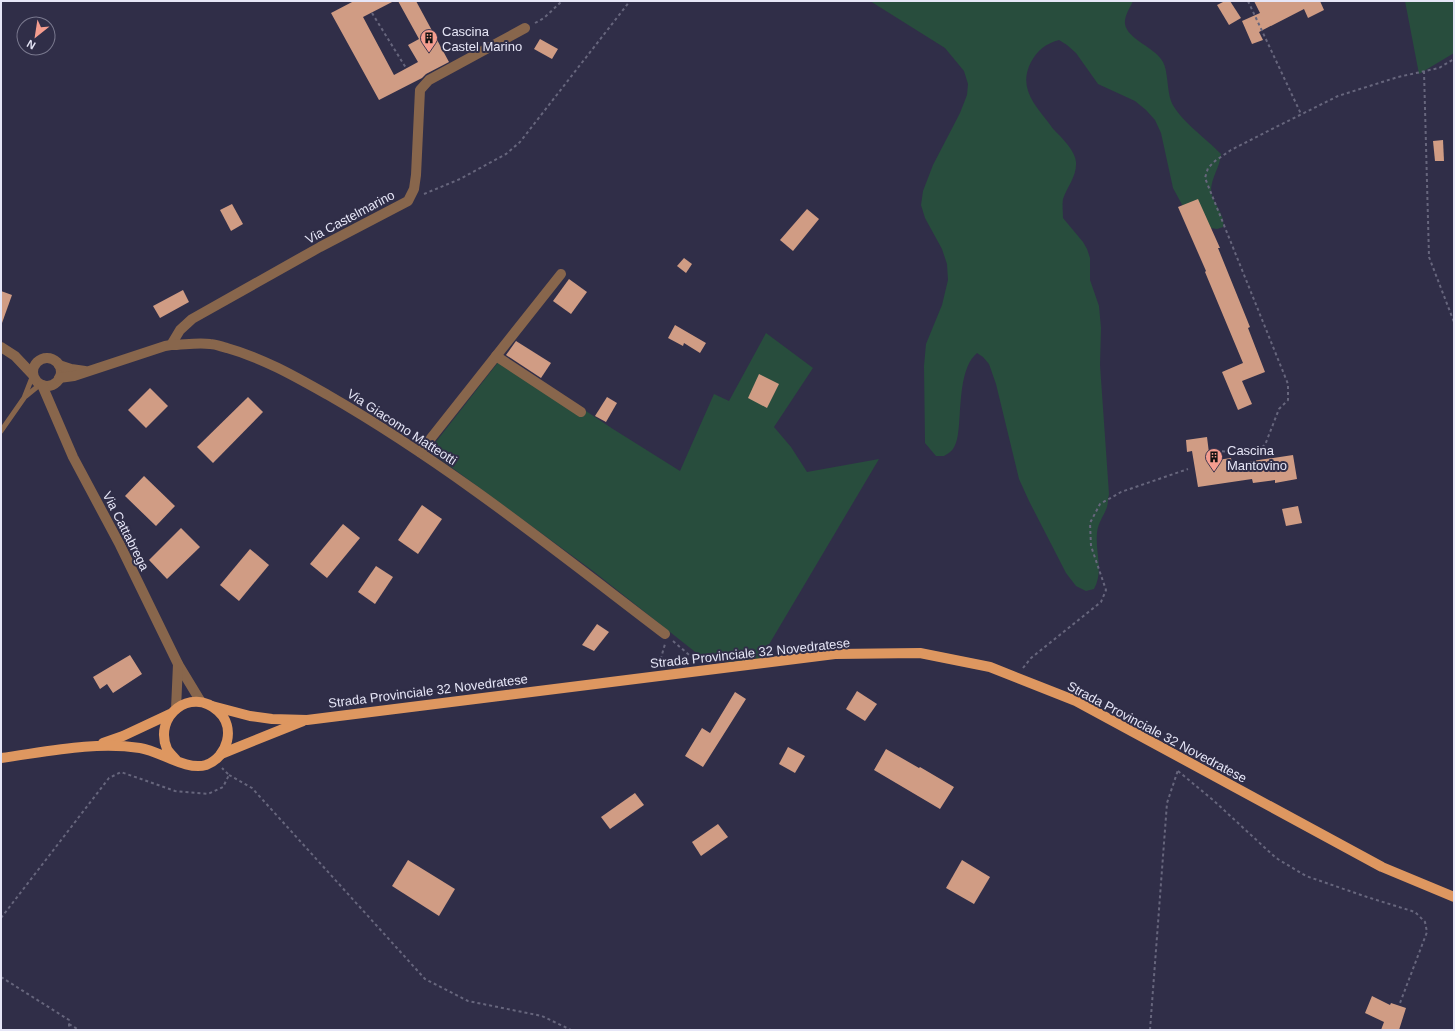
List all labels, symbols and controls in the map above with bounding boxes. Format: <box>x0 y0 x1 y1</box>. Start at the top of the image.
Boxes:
north arrow <box>16 16 56 56</box>
place label: Cascina Castel Marino <box>442 24 522 54</box>
building icon: Cascina Castel Marino <box>419 28 439 53</box>
text: N <box>25 37 37 52</box>
street label: Via Castelmarino <box>303 187 397 247</box>
street label: Via Giacomo Matteotti <box>344 386 460 468</box>
place label: Cascina Mantovino <box>1227 443 1287 473</box>
building icon: Cascina Mantovino <box>1204 447 1224 472</box>
street label: Via Cattabrega <box>100 489 153 574</box>
street label: Strada Provinciale 32 Novedratese <box>649 635 851 671</box>
street label: Strada Provinciale 32 Novedratese <box>327 671 529 711</box>
street label: Strada Provinciale 32 Novedratese <box>1065 678 1249 786</box>

